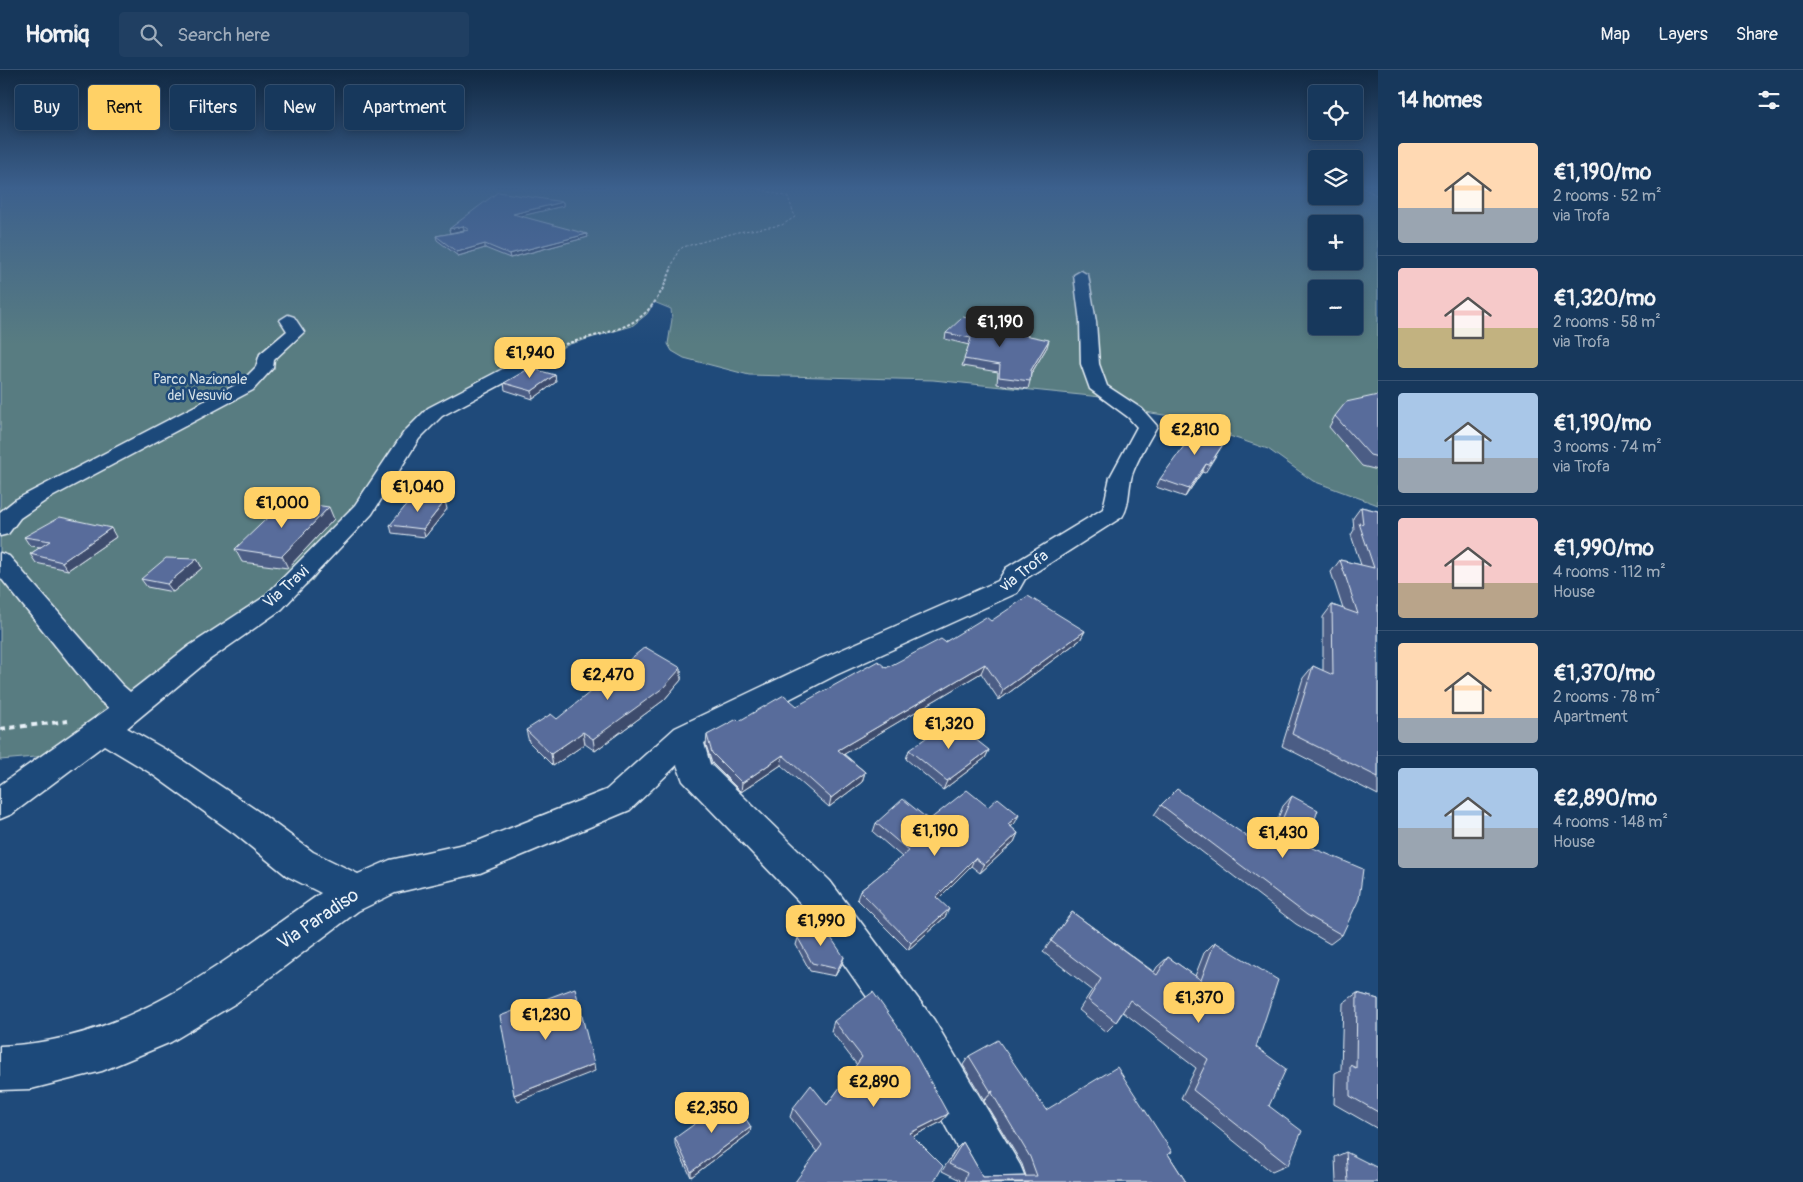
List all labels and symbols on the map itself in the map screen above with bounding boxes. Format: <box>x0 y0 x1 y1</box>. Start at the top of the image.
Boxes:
pin: €1,190 <box>959 306 1041 348</box>
pin: €1,940 <box>489 336 571 379</box>
park label: Parco Nazionale del Vesuvio <box>153 371 247 404</box>
pin: €2,810 <box>1154 414 1236 456</box>
pin: €1,040 <box>377 470 459 513</box>
pin: €1,000 <box>241 486 323 529</box>
street label: via Trofa <box>995 546 1052 597</box>
street label: Via Travi <box>259 561 313 613</box>
pin: €2,470 <box>567 658 649 701</box>
pin: €1,320 <box>908 708 990 750</box>
pin: €1,190 <box>894 814 976 857</box>
pin: €1,430 <box>1242 816 1324 859</box>
street label: Via Paradiso <box>273 883 363 955</box>
pin: €1,990 <box>780 904 862 947</box>
pin: €1,370 <box>1158 982 1240 1024</box>
pin: €1,230 <box>505 998 587 1041</box>
pin: €2,890 <box>833 1066 915 1108</box>
pin: €2,350 <box>671 1092 753 1134</box>

